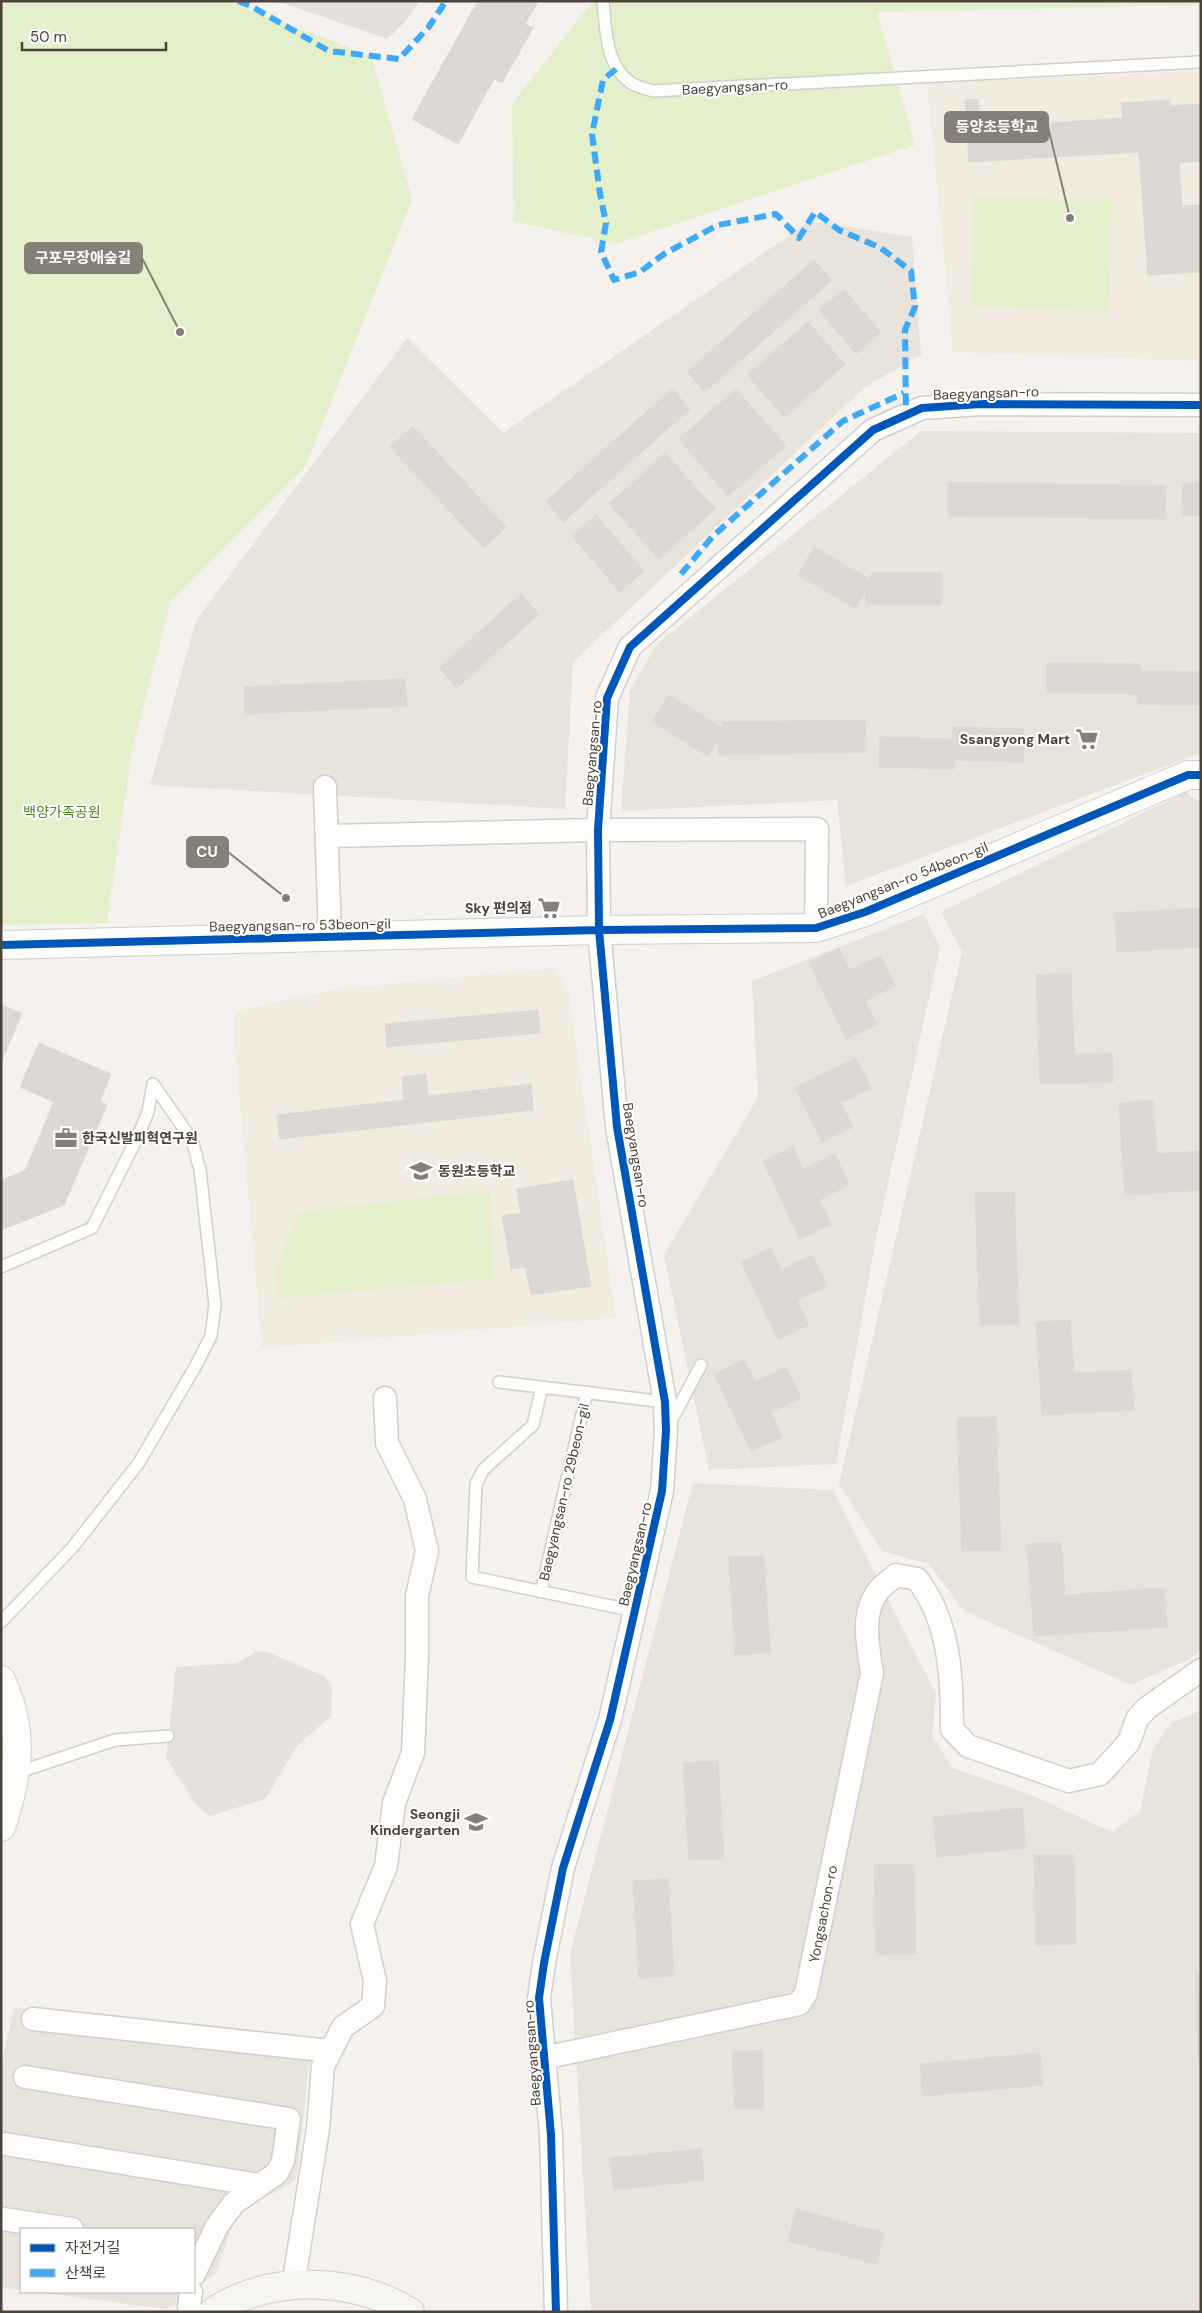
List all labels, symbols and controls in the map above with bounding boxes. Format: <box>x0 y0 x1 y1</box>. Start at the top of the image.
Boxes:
scale bar <box>22 20 166 52</box>
text: 50 m <box>30 27 67 47</box>
street label: Baegyangsan-ro <box>682 75 788 99</box>
callout: 동양초등학교 <box>945 112 1048 142</box>
text: 동양초등학교 <box>956 117 1039 137</box>
callout: 구포무장애숲길 <box>25 243 142 273</box>
text: 구포무장애숲길 <box>35 248 131 268</box>
street label: Baegyangsan-ro <box>933 382 1039 404</box>
street label: Baegyangsan-ro <box>578 699 606 807</box>
supermarket icon: Ssangyong Mart <box>1074 726 1100 752</box>
place label: Ssangyong Mart <box>960 730 1070 748</box>
park label: 백양가족공원 <box>23 803 101 821</box>
callout: CU <box>187 837 228 867</box>
street label: Baegyangsan-ro 54beon-gil <box>815 838 991 922</box>
text: CU <box>196 842 218 862</box>
supermarket icon: Sky 편의점 <box>536 895 562 921</box>
place label: Sky 편의점 <box>465 899 532 917</box>
street label: Baegyangsan-ro 53beon-gil <box>209 914 391 936</box>
street label: Baegyangsan-ro <box>619 1101 653 1209</box>
office icon: 한국신발피혁연구원 <box>53 1125 79 1151</box>
place label: 한국신발피혁연구원 <box>82 1129 198 1147</box>
school or university icon: 동원초등학교 <box>408 1158 434 1184</box>
place label: 동원초등학교 <box>438 1162 515 1180</box>
street label: Baegyangsan-ro 29beon-gil <box>535 1402 593 1582</box>
street label: Baegyangsan-ro <box>614 1500 656 1608</box>
place label: Seongji Kindergarten <box>370 1805 460 1839</box>
school or university icon: Seongji Kindergarten <box>463 1809 489 1835</box>
street label: Yongsachon-ro <box>805 1864 841 1964</box>
street label: Baegyangsan-ro <box>519 1999 545 2107</box>
legend <box>20 2228 195 2293</box>
text: 자전거길 <box>65 2238 120 2258</box>
text: 산책로 <box>65 2263 106 2283</box>

